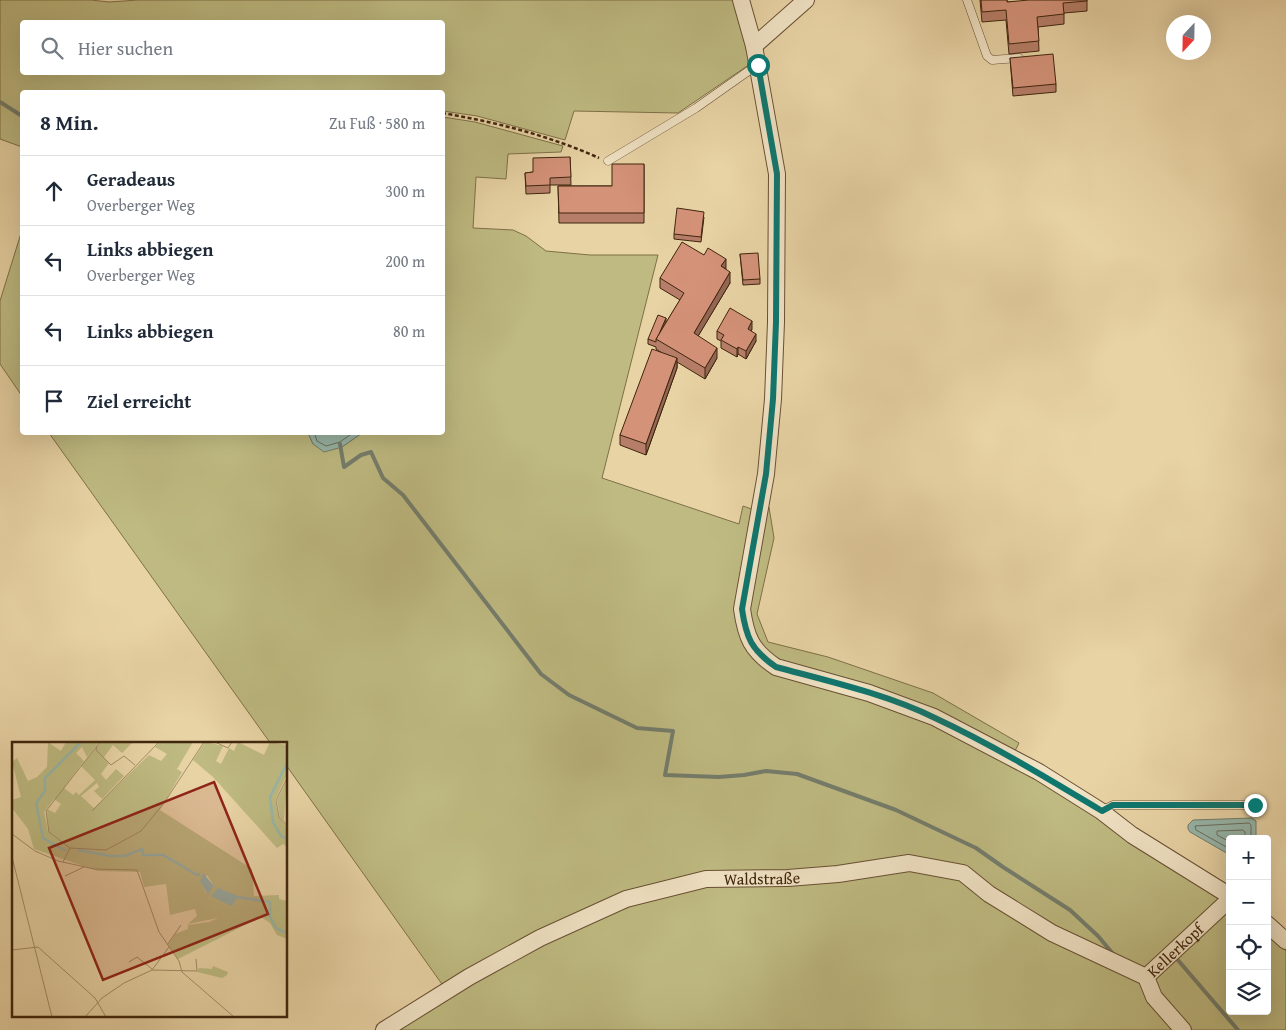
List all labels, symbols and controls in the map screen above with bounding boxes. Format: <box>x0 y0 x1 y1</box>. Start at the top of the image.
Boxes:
north arrow <box>1166 15 1211 60</box>
search box <box>20 20 445 75</box>
icon: search <box>38 34 66 62</box>
text: Hier suchen <box>78 34 173 62</box>
route start <box>747 54 770 77</box>
text: 8 Min. <box>40 107 98 138</box>
text: Zu Fuß · 580 m <box>329 111 425 135</box>
text: Geradeaus <box>87 165 175 193</box>
icon: ahead <box>40 177 68 205</box>
text: 300 m <box>385 179 425 203</box>
text: Overberger Weg <box>87 193 195 217</box>
text: Links abbiegen <box>87 235 213 263</box>
icon: left <box>40 247 68 275</box>
text: 200 m <box>385 249 425 273</box>
text: Overberger Weg <box>87 263 195 287</box>
icon: left <box>40 317 68 345</box>
text: Links abbiegen <box>87 317 213 345</box>
text: 80 m <box>393 319 425 343</box>
icon: arrive <box>40 387 68 415</box>
text: Ziel erreicht <box>87 387 191 415</box>
inset map <box>12 742 288 1018</box>
route end <box>1244 794 1267 817</box>
map controls <box>1226 835 1271 1015</box>
button: + <box>1226 835 1271 880</box>
street label: Waldstraße <box>724 865 801 891</box>
button: − <box>1226 880 1271 925</box>
street label: Kellerkopf <box>1141 916 1210 983</box>
button: locate <box>1226 925 1271 970</box>
button: layers <box>1226 970 1271 1015</box>

